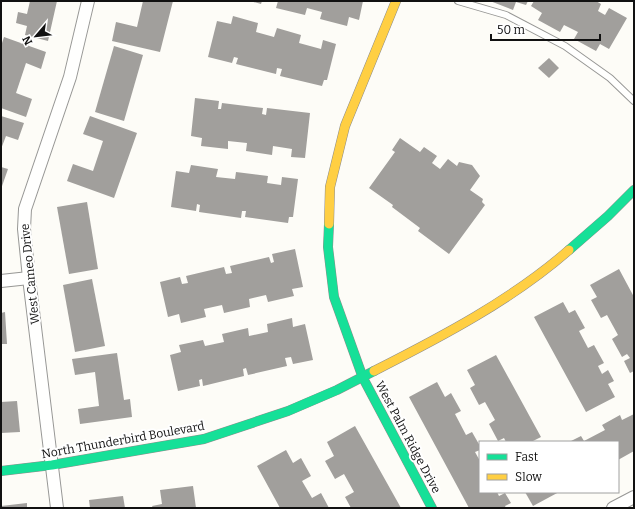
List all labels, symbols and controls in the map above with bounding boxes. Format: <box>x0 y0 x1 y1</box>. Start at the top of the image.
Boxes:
north arrow <box>16 16 56 56</box>
scale bar <box>491 16 600 42</box>
text: 50 m <box>497 23 526 37</box>
text: N <box>20 33 35 47</box>
street label: West Cameo Drive <box>18 223 42 325</box>
street label: West Palm Ridge Drive <box>373 379 443 495</box>
street label: North Thunderbird Boulevard <box>40 419 206 461</box>
legend <box>479 441 619 493</box>
text: Fast <box>515 450 539 464</box>
text: Slow <box>515 470 542 484</box>

